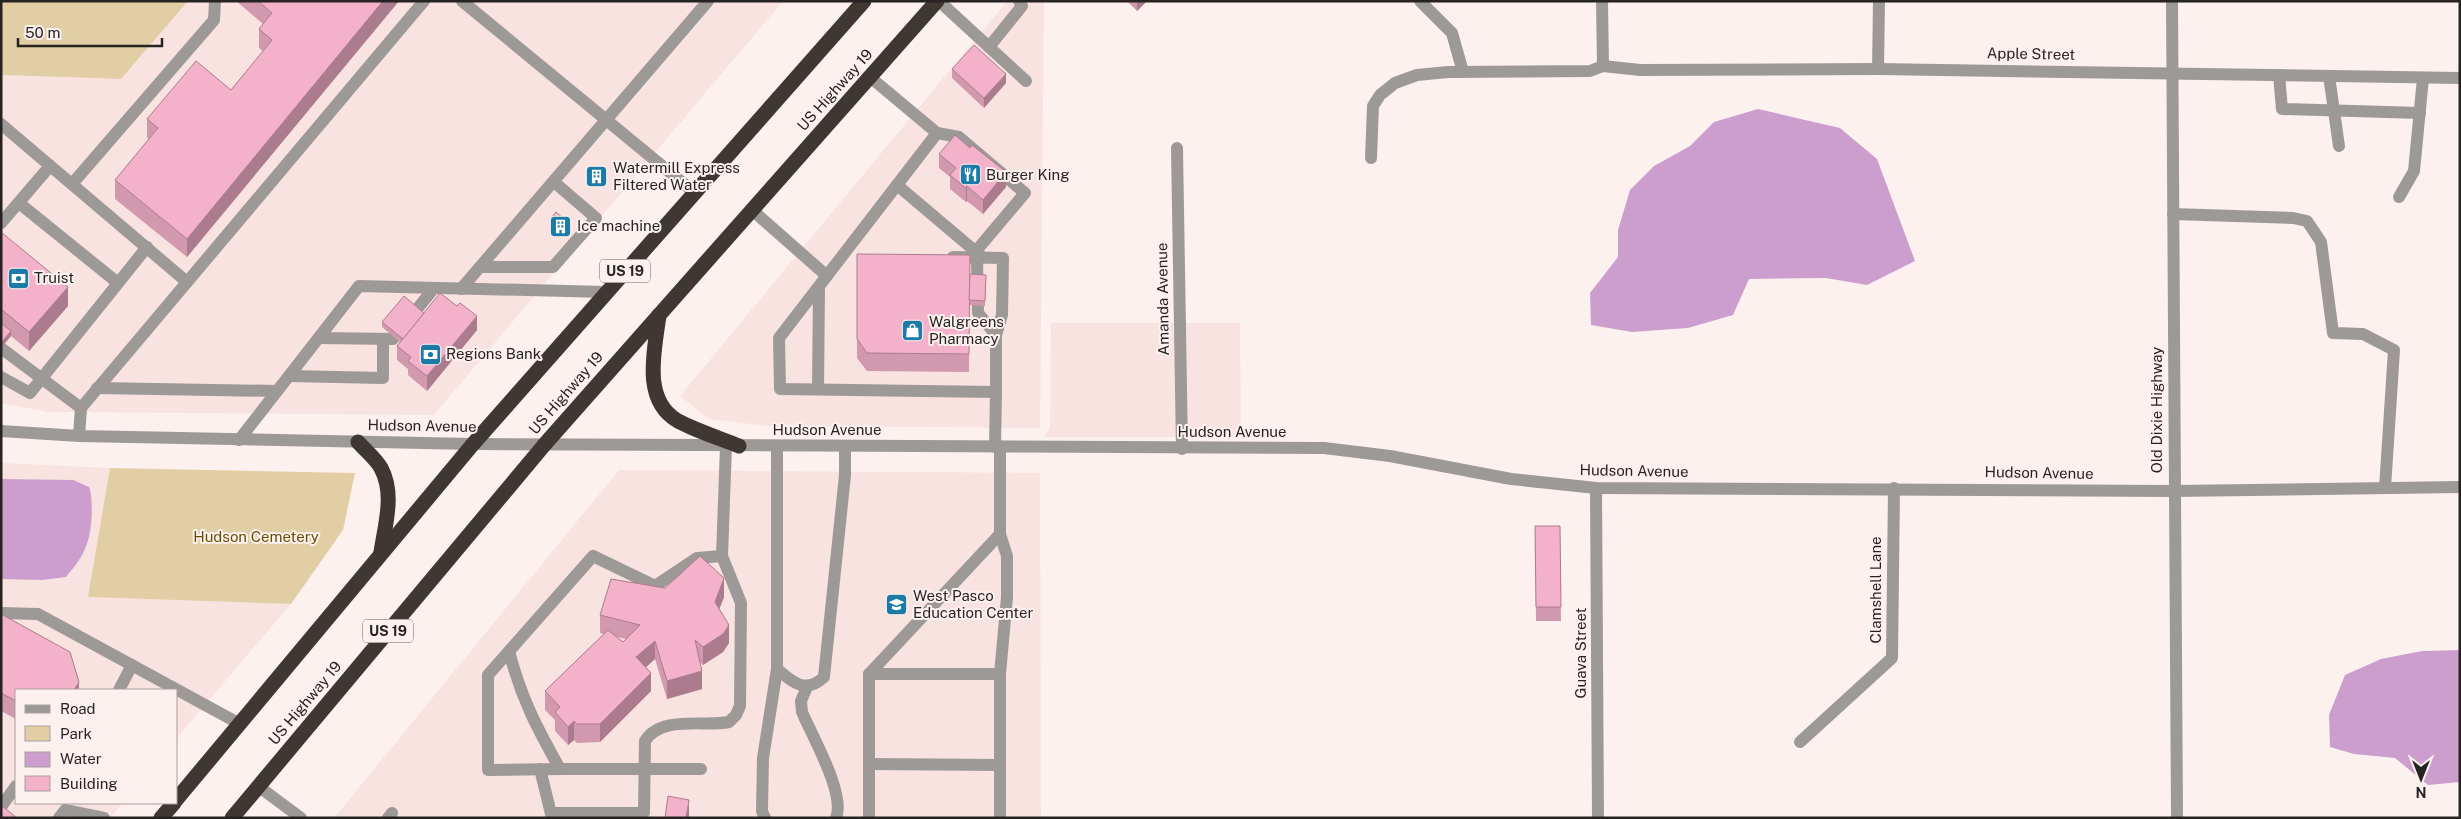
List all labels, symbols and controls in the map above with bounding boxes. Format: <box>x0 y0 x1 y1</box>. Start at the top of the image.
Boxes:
scale bar <box>18 15 161 47</box>
text: 50 m <box>25 24 60 41</box>
street label: Apple Street <box>1987 44 2076 63</box>
street label: US Highway 19 <box>794 45 876 134</box>
place label: Watermill Express Filtered Water <box>613 159 740 193</box>
restaurant icon: Burger King <box>958 163 982 187</box>
building icon: Watermill Express Filtered Water <box>585 165 609 189</box>
place label: Burger King <box>986 166 1070 183</box>
building icon: Ice machine <box>549 214 573 238</box>
place label: Ice machine <box>577 217 660 234</box>
street label: Amanda Avenue <box>1153 242 1172 356</box>
road number: US 19 <box>600 260 650 282</box>
bank icon: Truist <box>6 266 30 290</box>
place label: Truist <box>34 269 74 286</box>
place label: Walgreens Pharmacy <box>929 313 1004 347</box>
shop icon: Walgreens Pharmacy <box>901 319 925 343</box>
bank icon: Regions Bank <box>418 342 442 366</box>
place label: Regions Bank <box>446 345 541 362</box>
street label: Old Dixie Highway <box>2148 347 2165 473</box>
street label: US Highway 19 <box>525 348 606 437</box>
street label: Hudson Avenue <box>367 416 477 435</box>
street label: Hudson Avenue <box>772 421 882 438</box>
street label: Hudson Avenue <box>1177 423 1287 440</box>
street label: Hudson Avenue <box>1579 461 1689 480</box>
street label: Hudson Avenue <box>1984 463 2094 482</box>
park label: Hudson Cemetery <box>193 528 319 545</box>
street label: Clamshell Lane <box>1867 536 1884 644</box>
place label: West Pasco Education Center <box>913 587 1033 621</box>
school or university icon: West Pasco Education Center <box>885 593 909 617</box>
street label: Guava Street <box>1572 607 1589 698</box>
road number: US 19 <box>363 620 413 642</box>
street label: US Highway 19 <box>265 657 344 748</box>
legend <box>15 689 178 804</box>
text: Road <box>60 700 96 717</box>
text: Park <box>60 725 92 742</box>
text: Water <box>60 750 102 767</box>
north arrow <box>2396 754 2446 804</box>
text: Building <box>60 775 118 792</box>
text: N <box>2416 784 2426 800</box>

